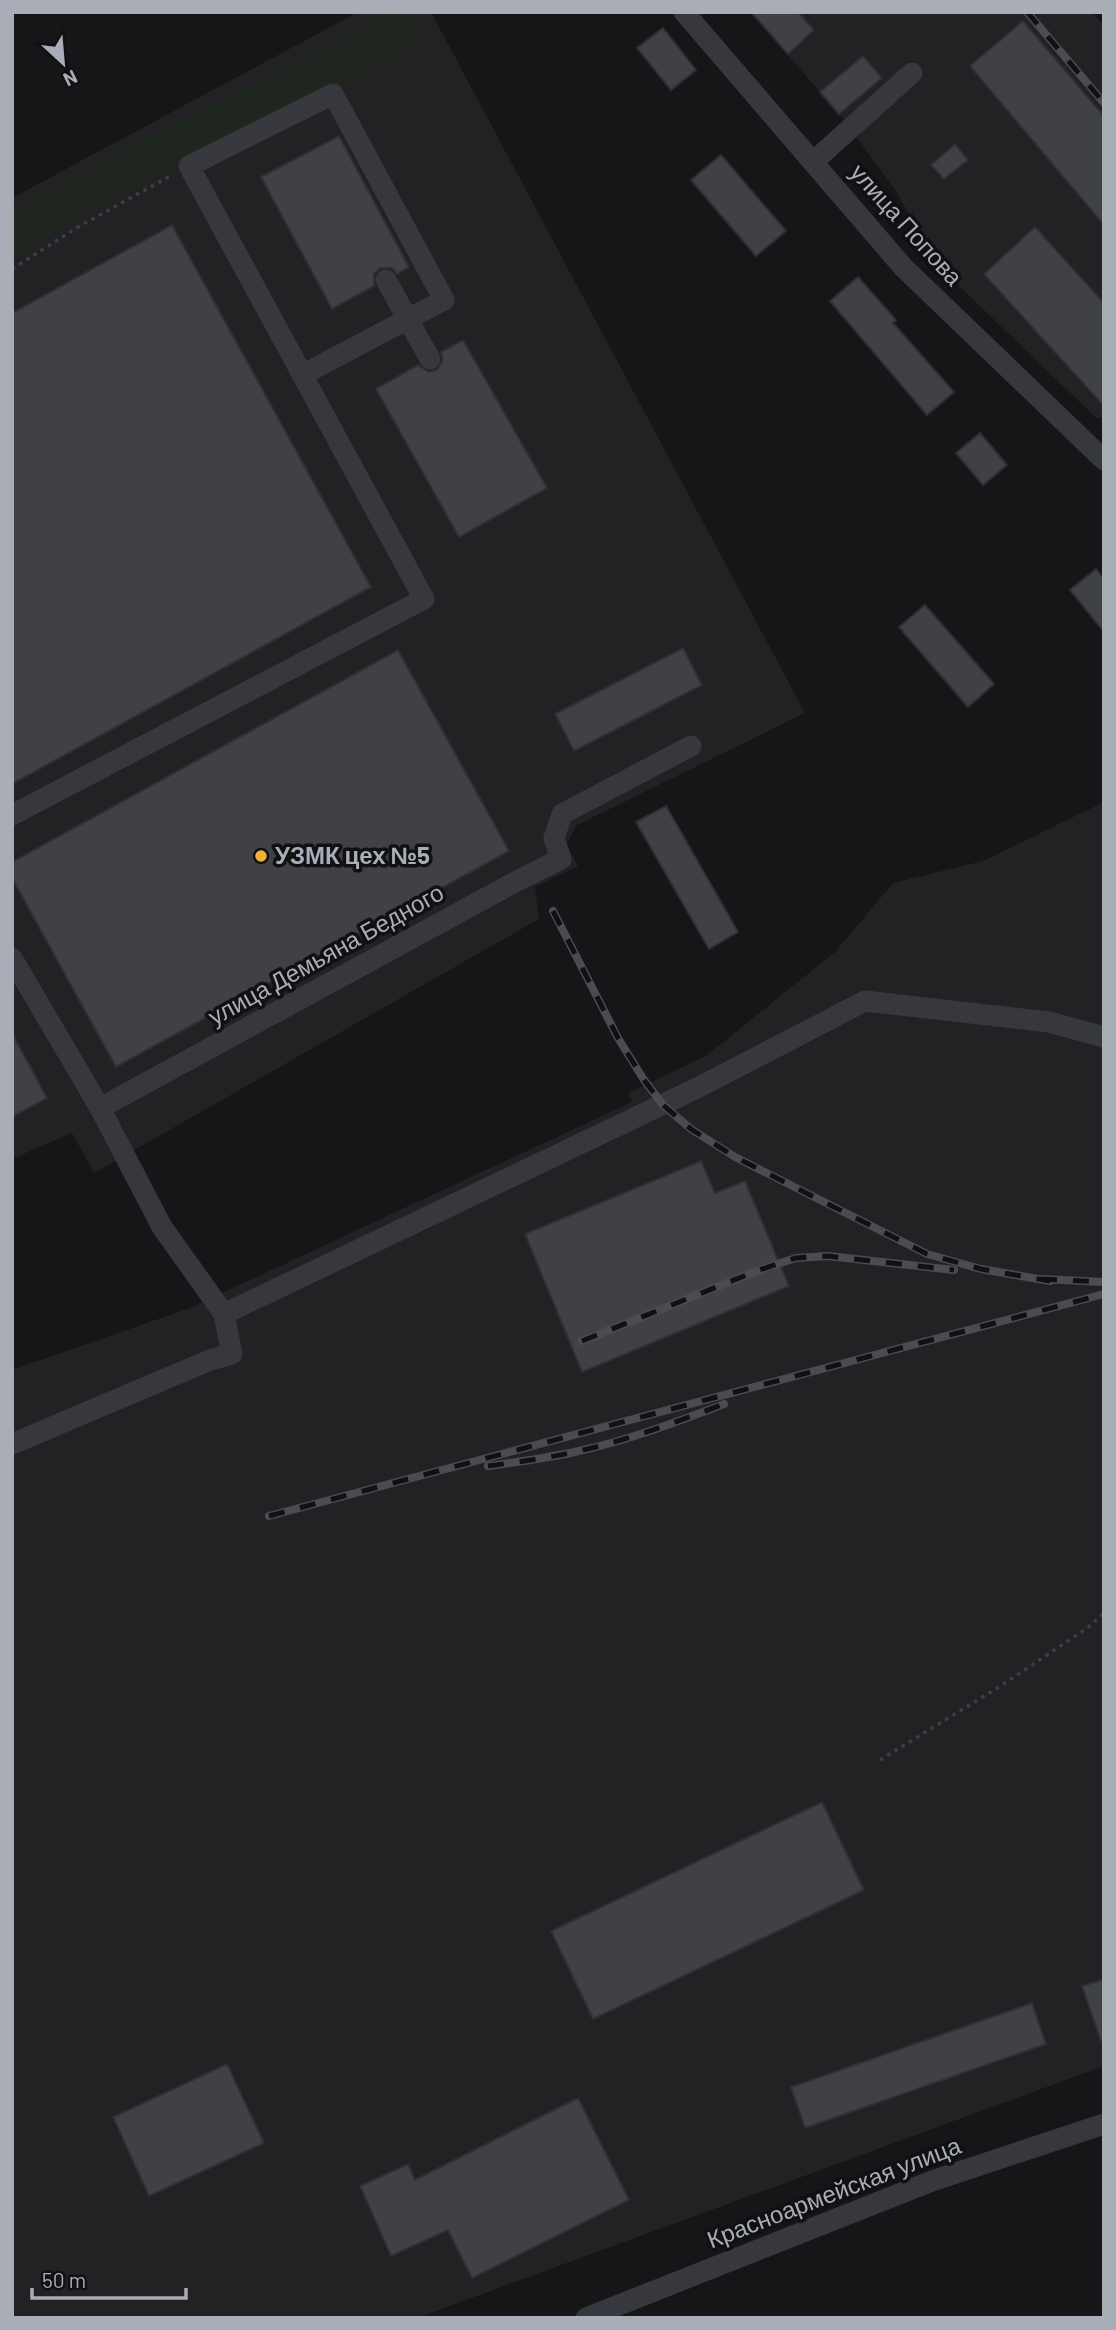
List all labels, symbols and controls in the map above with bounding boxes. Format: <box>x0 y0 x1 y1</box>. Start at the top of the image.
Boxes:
north arrow <box>28 28 98 98</box>
text: N <box>60 66 81 92</box>
street label: улица Попова <box>845 157 970 291</box>
place label: УЗМК цех №5 <box>275 840 430 869</box>
marker: УЗМК цех №5 <box>253 848 269 864</box>
street label: улица Демьяна Бедного <box>203 877 448 1030</box>
street label: Красноармейская улица <box>703 2130 965 2253</box>
scale bar <box>32 2256 186 2300</box>
text: 50 m <box>42 2267 86 2292</box>

